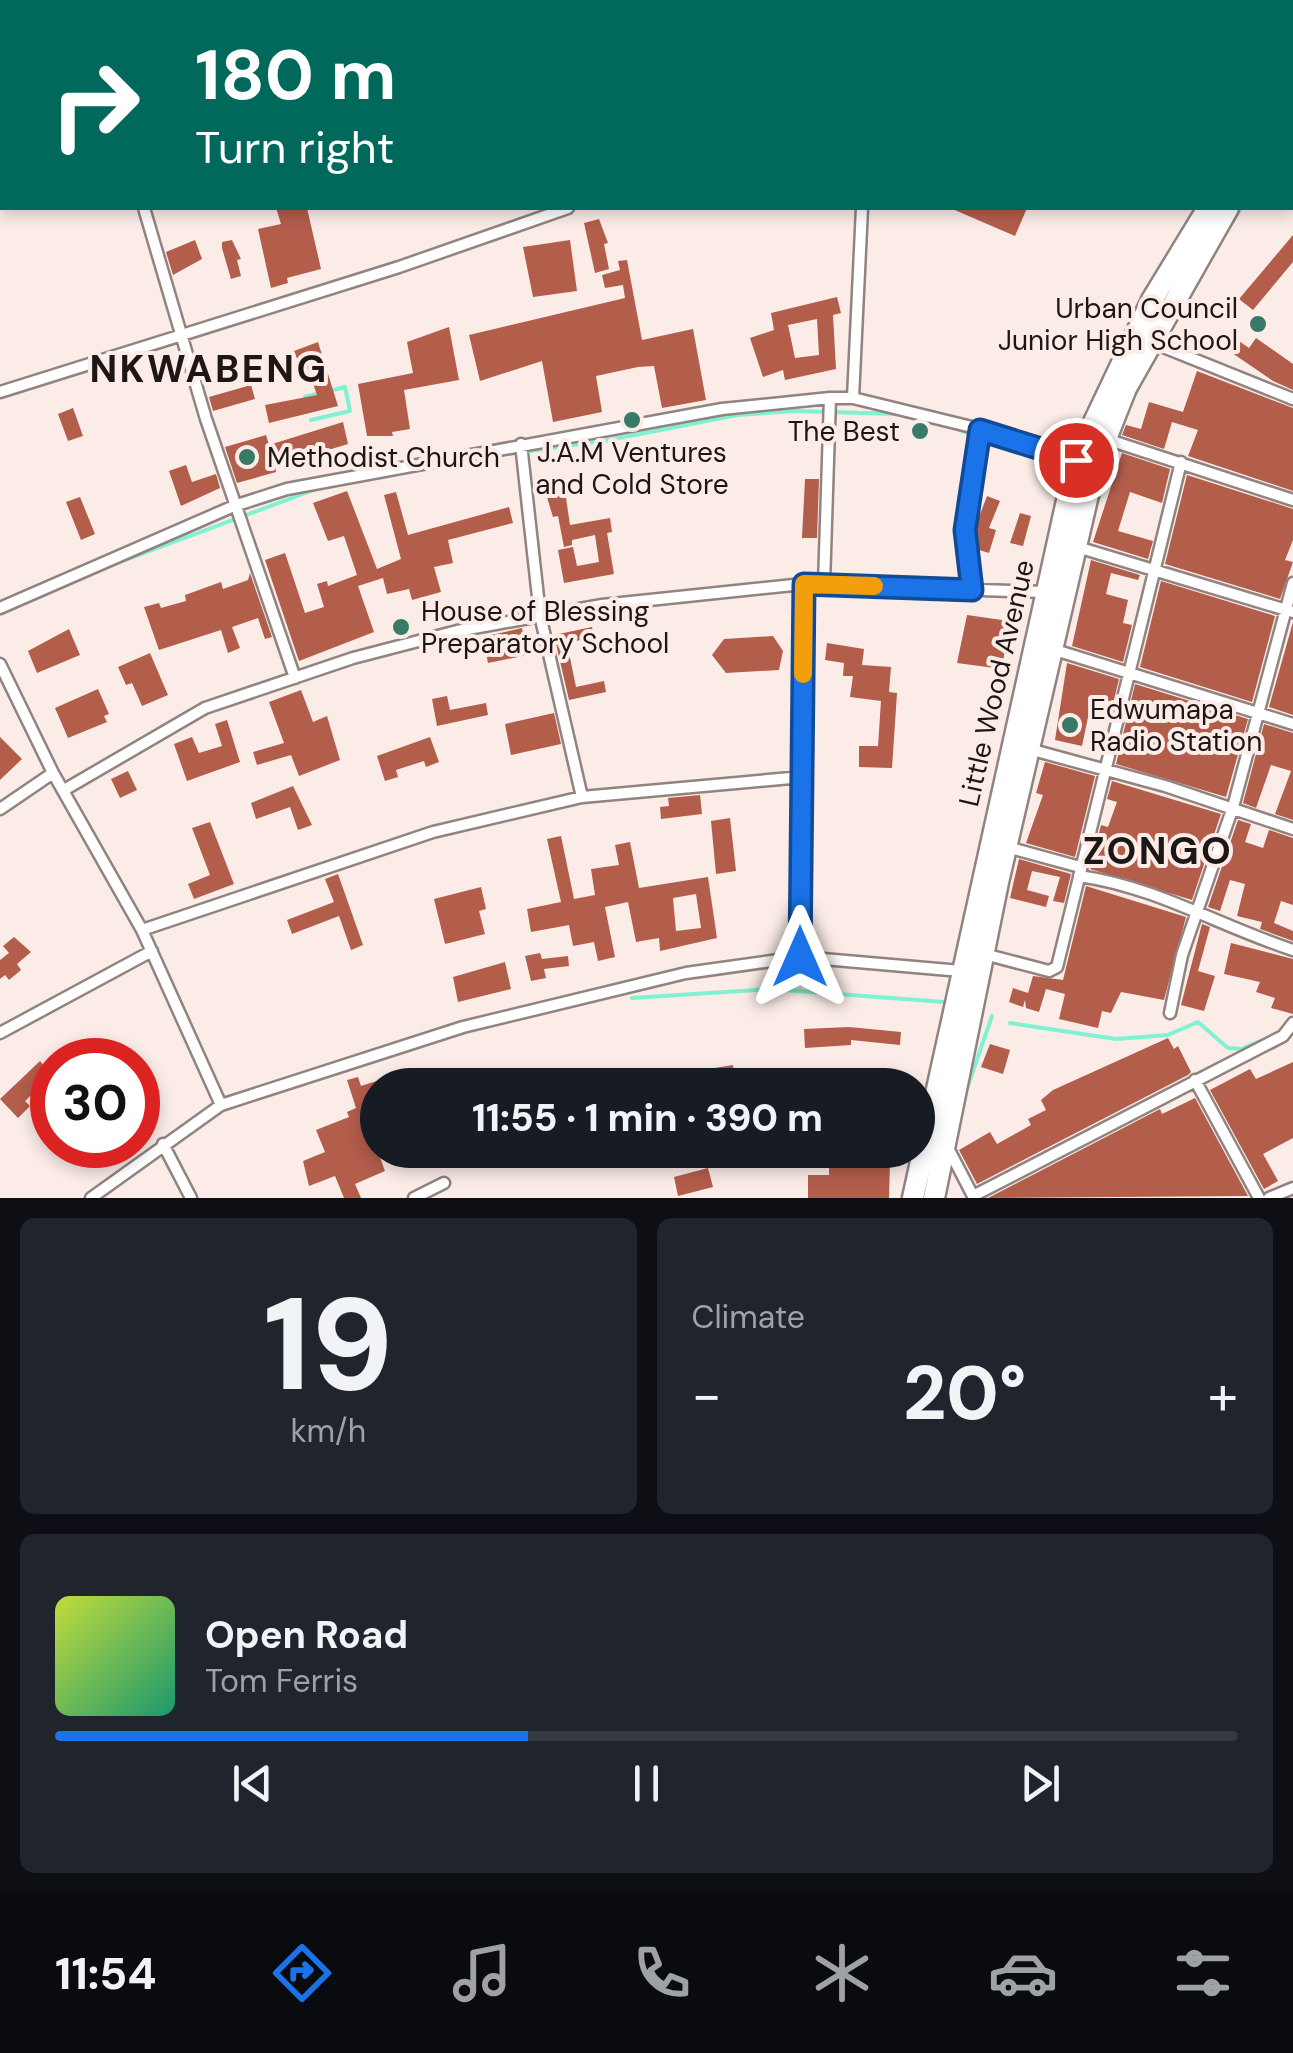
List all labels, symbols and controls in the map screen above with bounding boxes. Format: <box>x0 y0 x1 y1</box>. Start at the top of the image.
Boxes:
text: 180 m <box>195 30 396 121</box>
icon: right <box>30 40 160 170</box>
text: Turn right <box>195 118 394 177</box>
place label: Urban Council Junior High School <box>998 290 1238 359</box>
marker: Urban Council Junior High School <box>1247 313 1269 335</box>
district label: NKWABENG <box>89 344 329 394</box>
marker: J.A.M Ventures and Cold Store <box>621 409 643 431</box>
place label: The Best <box>788 413 900 450</box>
pin <box>1034 418 1119 503</box>
marker: The Best <box>909 420 931 442</box>
icon: arrive <box>1049 433 1104 488</box>
place label: J.A.M Ventures and Cold Store <box>535 434 729 503</box>
place label: Methodist Church <box>267 439 500 476</box>
marker: Methodist Church <box>236 446 258 468</box>
street label: Little Wood Avenue <box>950 556 1043 810</box>
place label: House of Blessing Preparatory School <box>421 593 669 662</box>
marker: House of Blessing Preparatory School <box>390 616 412 638</box>
place label: Edwumapa Radio Station <box>1090 691 1262 760</box>
marker: Edwumapa Radio Station <box>1059 714 1081 736</box>
district label: ZONGO <box>1083 826 1233 876</box>
position arrow <box>748 905 852 1009</box>
speed limit sign: 30 <box>30 1038 160 1168</box>
text: 11:55 · 1 min · 390 m <box>472 1093 823 1143</box>
text: 19 <box>263 1260 393 1429</box>
text: Climate <box>692 1296 805 1338</box>
text: 20° <box>903 1345 1026 1442</box>
text: − <box>692 1359 722 1431</box>
text: + <box>1208 1359 1238 1431</box>
text: km/h <box>290 1410 366 1452</box>
text: Open Road <box>205 1610 408 1660</box>
text: Tom Ferris <box>205 1660 358 1702</box>
icon: previous <box>225 1756 280 1811</box>
icon: pause <box>619 1756 674 1811</box>
icon: next <box>1013 1756 1068 1811</box>
icon: directions <box>267 1938 337 2008</box>
icon: music <box>447 1938 517 2008</box>
icon: phone <box>627 1938 697 2008</box>
icon: climate <box>807 1938 877 2008</box>
icon: car <box>988 1938 1058 2008</box>
icon: filters <box>1168 1938 1238 2008</box>
text: 11:54 <box>55 1944 157 2003</box>

